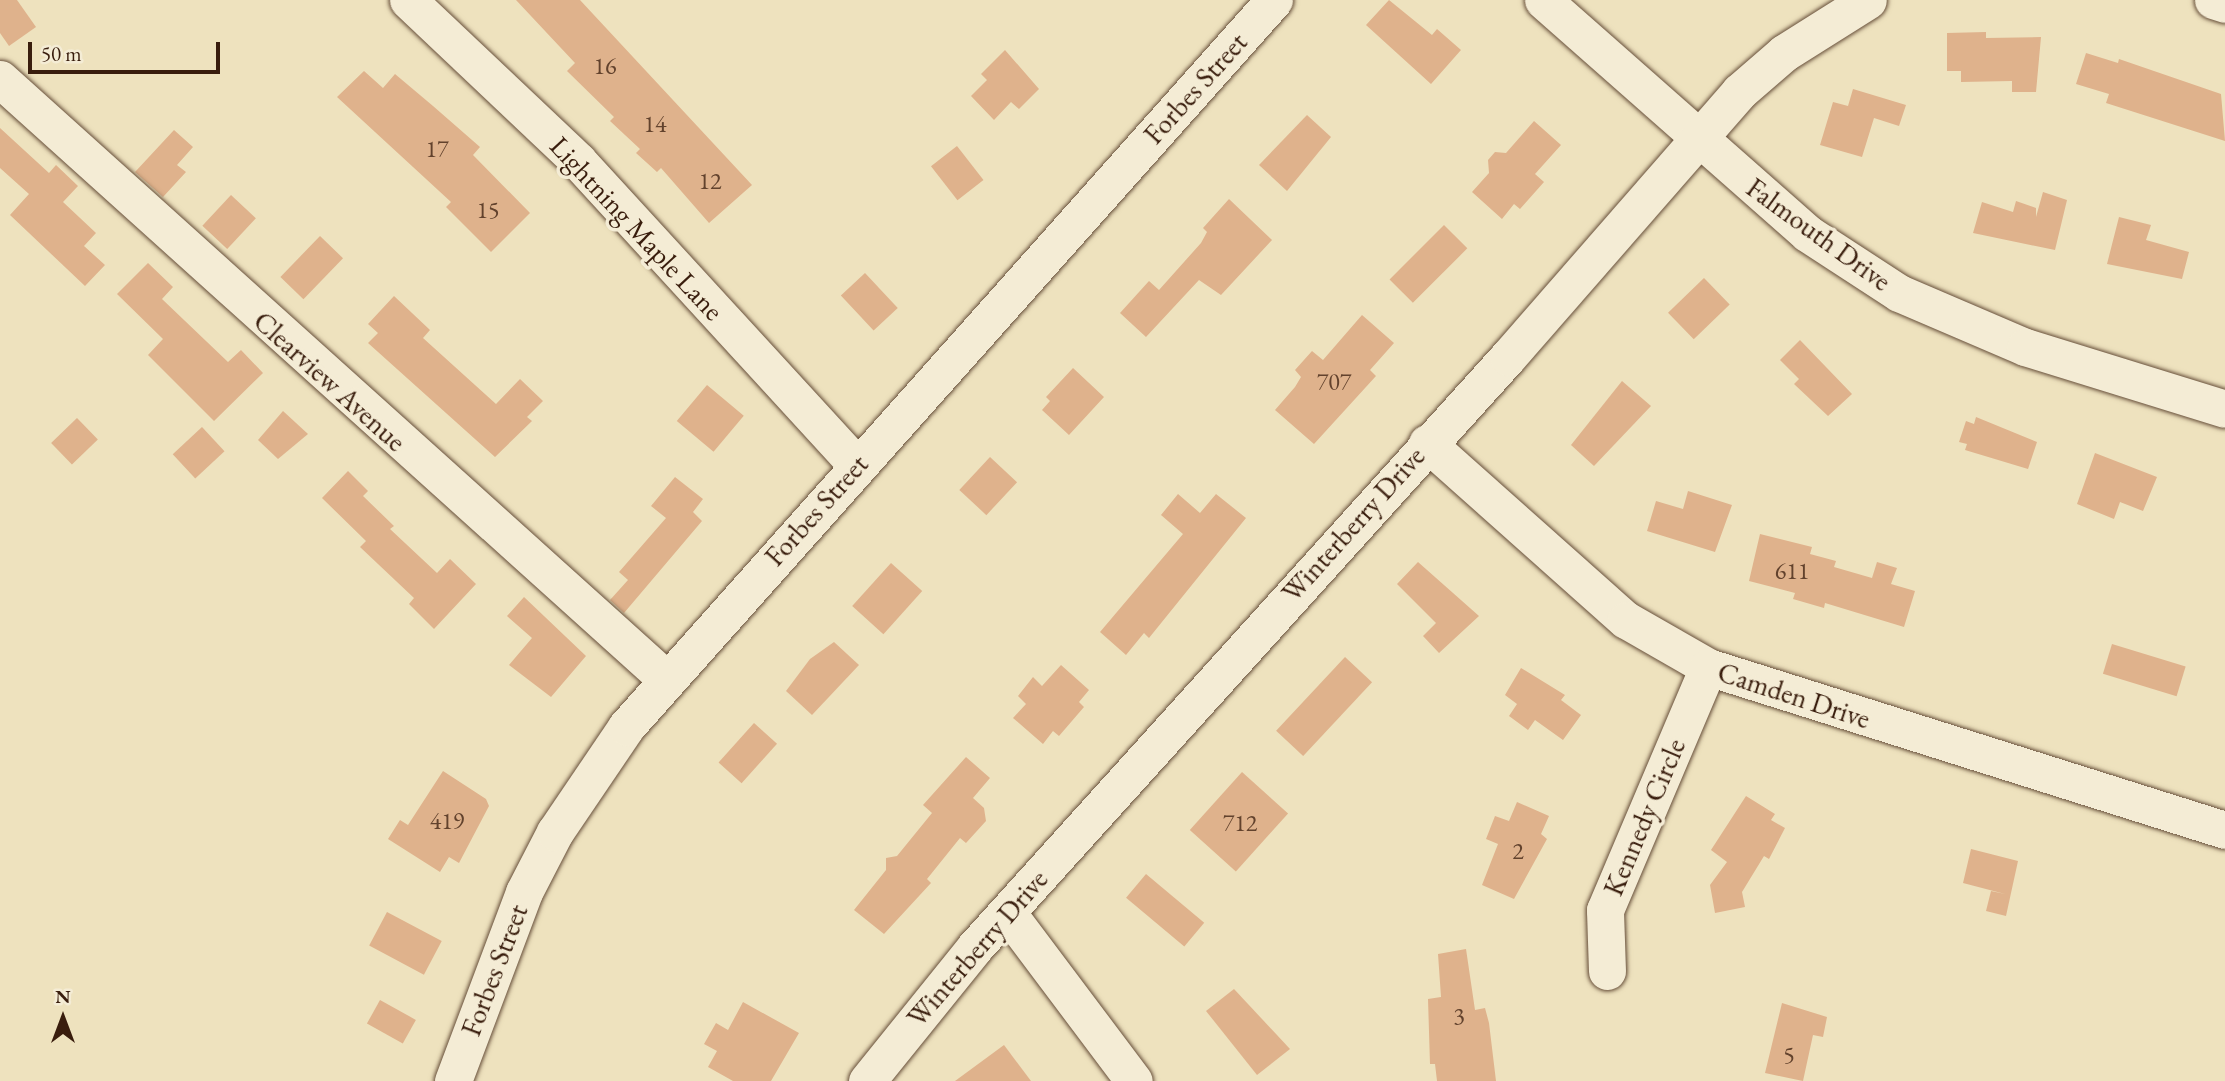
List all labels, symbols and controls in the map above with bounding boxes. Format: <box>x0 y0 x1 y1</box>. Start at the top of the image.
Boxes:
street label: Forbes Street <box>1136 25 1254 151</box>
scale bar <box>32 28 224 72</box>
text: 50 m <box>41 40 82 67</box>
house number: 16 <box>593 52 617 80</box>
house number: 14 <box>643 110 667 138</box>
street label: Lightning Maple Lane <box>543 129 731 327</box>
house number: 17 <box>425 135 449 163</box>
house number: 12 <box>698 167 722 195</box>
street label: Falmouth Drive <box>1740 170 1898 298</box>
house number: 15 <box>476 196 500 224</box>
street label: Clearview Avenue <box>247 304 413 458</box>
house number: 707 <box>1317 368 1351 396</box>
street label: Winterberry Drive <box>1274 439 1432 609</box>
street label: Forbes Street <box>757 447 875 573</box>
house number: 611 <box>1775 557 1809 585</box>
street label: Camden Drive <box>1714 655 1874 735</box>
street label: Kennedy Circle <box>1596 733 1692 901</box>
house number: 419 <box>430 807 464 835</box>
house number: 712 <box>1223 809 1257 837</box>
house number: 2 <box>1512 837 1524 865</box>
street label: Winterberry Drive <box>900 862 1054 1034</box>
street label: Forbes Street <box>454 899 534 1041</box>
north arrow <box>28 983 98 1053</box>
text: N <box>55 984 71 1009</box>
house number: 3 <box>1453 1002 1465 1030</box>
house number: 5 <box>1783 1041 1795 1069</box>

